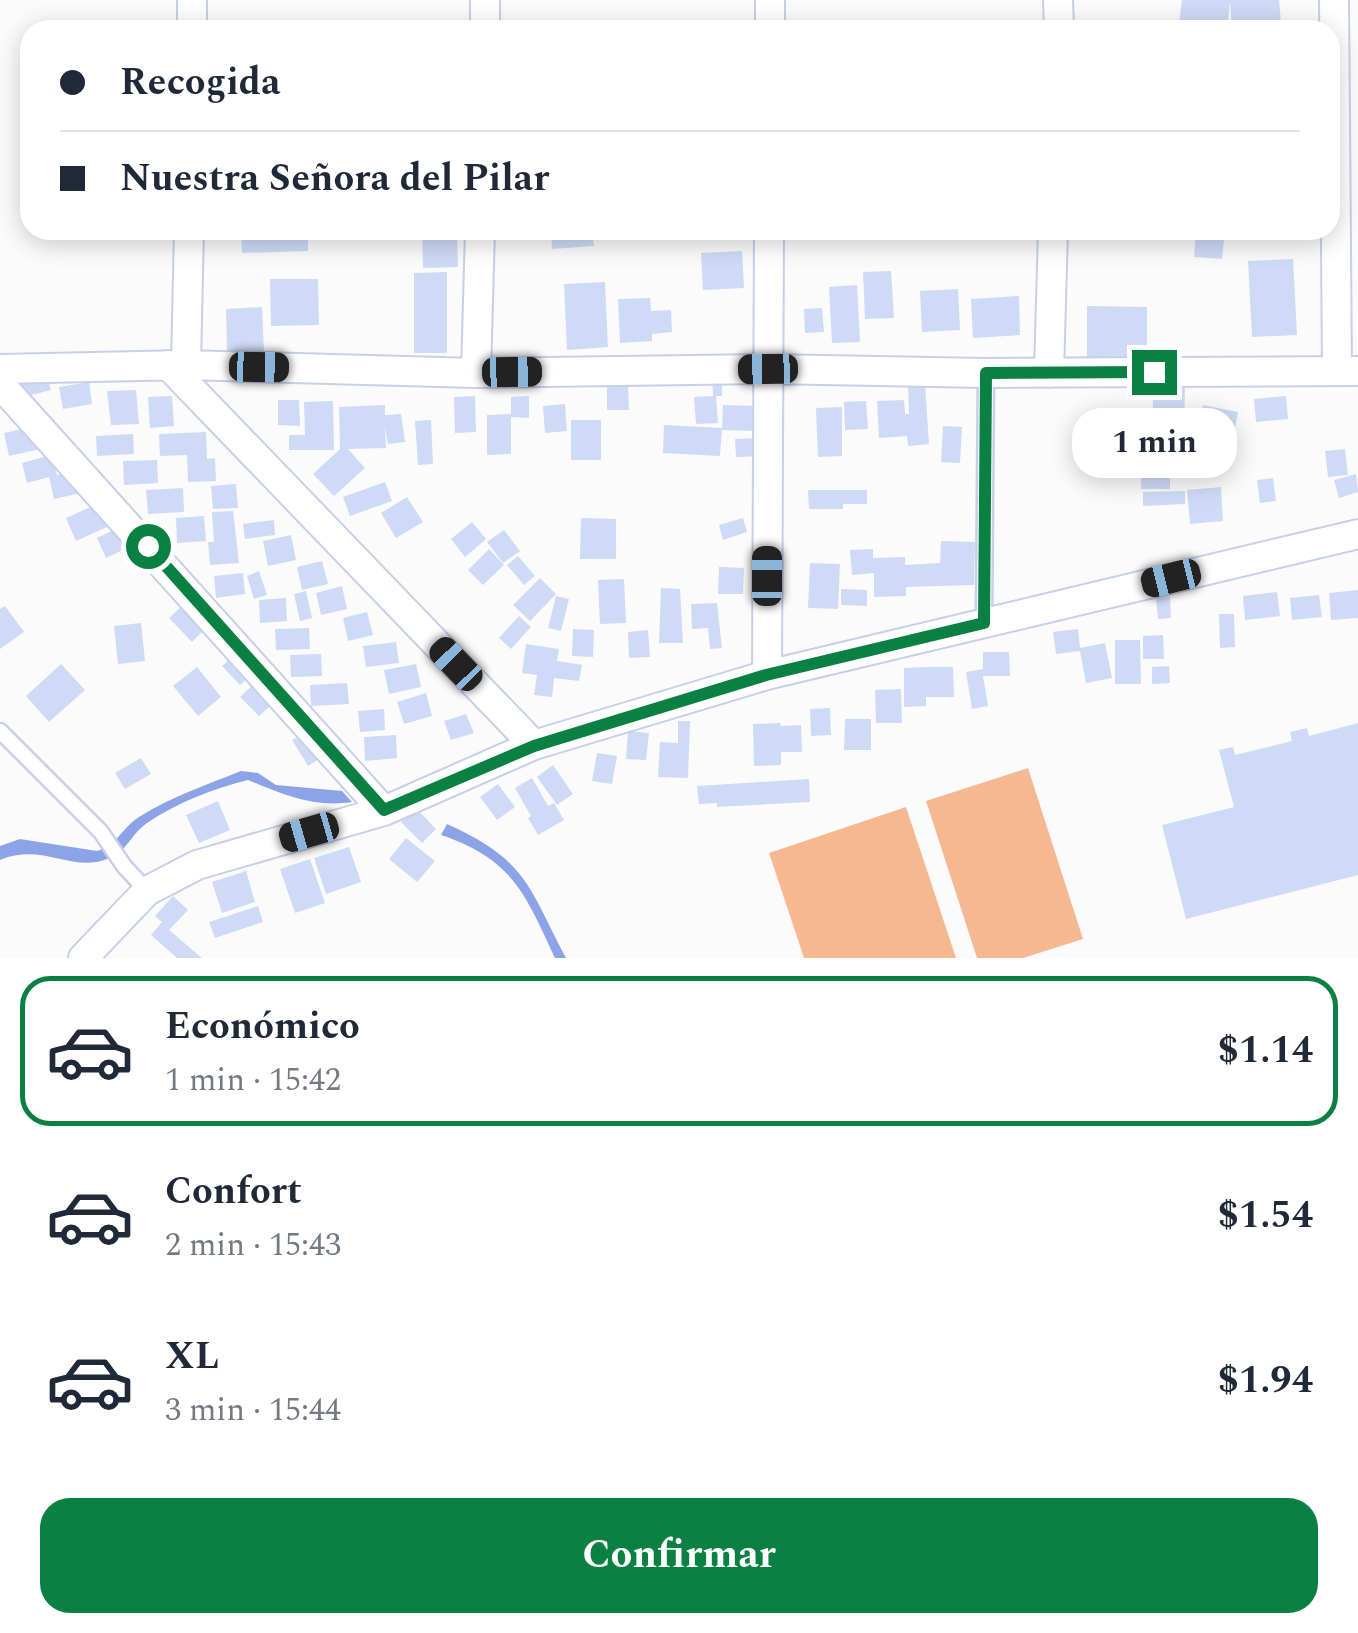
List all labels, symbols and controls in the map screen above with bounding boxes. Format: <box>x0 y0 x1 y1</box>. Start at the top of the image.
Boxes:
text: Recogida <box>120 54 281 112</box>
text: Nuestra Señora del Pilar <box>120 150 549 208</box>
route end <box>1132 350 1177 395</box>
car <box>229 351 289 383</box>
car <box>738 353 798 385</box>
car <box>482 356 542 388</box>
callout: 1 min <box>1072 407 1236 477</box>
text: 1 min <box>1112 418 1197 467</box>
route start <box>126 524 171 569</box>
car <box>752 546 782 606</box>
car <box>1138 556 1204 600</box>
car <box>424 632 488 696</box>
car <box>276 809 342 855</box>
text: Económico <box>165 998 360 1056</box>
icon: car <box>45 1006 135 1096</box>
text: $1.14 <box>1218 1022 1313 1080</box>
text: 1 min · 15:42 <box>165 1056 341 1105</box>
text: Confort <box>165 1163 302 1221</box>
icon: car <box>45 1171 135 1261</box>
text: $1.54 <box>1218 1187 1313 1245</box>
text: 2 min · 15:43 <box>165 1221 341 1270</box>
text: XL <box>165 1328 219 1386</box>
icon: car <box>45 1336 135 1426</box>
text: $1.94 <box>1218 1352 1313 1410</box>
text: 3 min · 15:44 <box>165 1386 341 1435</box>
button: Confirmar <box>40 1498 1318 1613</box>

